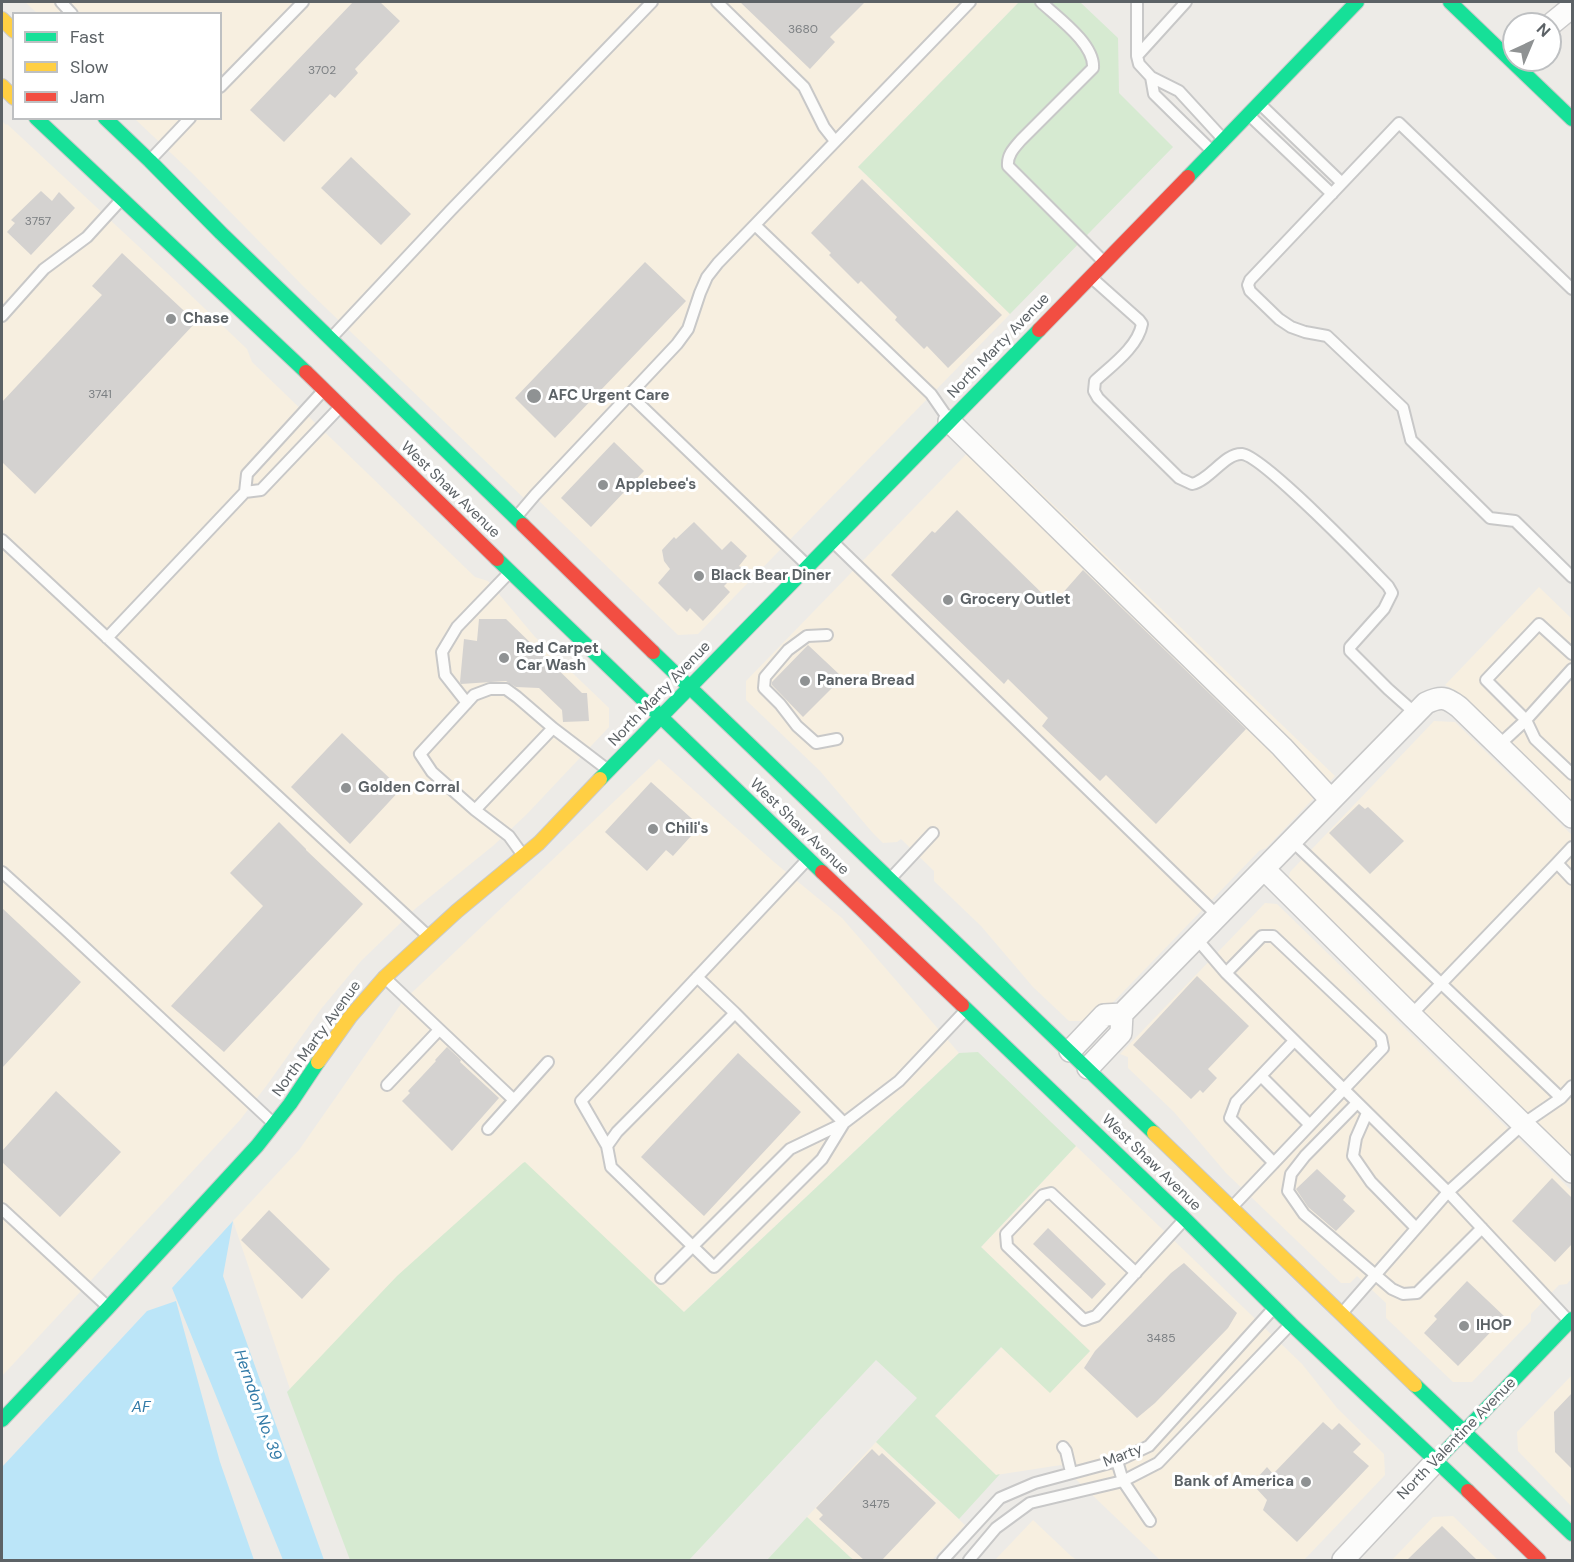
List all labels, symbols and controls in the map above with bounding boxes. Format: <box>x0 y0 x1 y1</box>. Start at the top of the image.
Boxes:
legend <box>12 12 222 120</box>
north arrow <box>1502 12 1562 72</box>
text: N <box>1532 19 1555 42</box>
house number: 3680 <box>788 23 818 37</box>
text: Fast <box>70 25 105 49</box>
text: Slow <box>70 55 109 79</box>
house number: 3702 <box>308 64 336 78</box>
text: Jam <box>70 85 105 109</box>
house number: 3757 <box>25 215 51 229</box>
street label: North Marty Avenue <box>944 290 1054 402</box>
place label: Chase <box>183 310 229 328</box>
marker: Chase <box>164 312 178 326</box>
marker: AFC Urgent Care <box>525 387 543 405</box>
place label: AFC Urgent Care <box>548 387 670 405</box>
house number: 3741 <box>88 388 112 402</box>
street label: West Shaw Avenue <box>397 438 503 542</box>
place label: Applebee's <box>615 476 696 494</box>
marker: Applebee's <box>596 478 610 492</box>
place label: Black Bear Diner <box>711 567 831 585</box>
marker: Black Bear Diner <box>692 569 706 583</box>
place label: Grocery Outlet <box>960 591 1071 609</box>
marker: Grocery Outlet <box>941 593 955 607</box>
street label: North Marty Avenue <box>605 638 715 750</box>
place label: Red Carpet Car Wash <box>516 640 599 675</box>
marker: Red Carpet Car Wash <box>497 651 511 665</box>
place label: Panera Bread <box>817 672 914 690</box>
marker: Panera Bread <box>798 674 812 688</box>
street label: West Shaw Avenue <box>746 775 852 879</box>
place label: Golden Corral <box>358 779 460 797</box>
marker: Golden Corral <box>339 781 353 795</box>
place label: Chili's <box>665 820 708 838</box>
marker: Chili's <box>646 822 660 836</box>
street label: North Marty Avenue <box>269 978 365 1100</box>
street label: West Shaw Avenue <box>1098 1111 1204 1215</box>
place label: IHOP <box>1476 1317 1512 1335</box>
marker: IHOP <box>1457 1319 1471 1333</box>
house number: 3485 <box>1147 1332 1175 1346</box>
water label: Herndon No. 39 <box>229 1347 285 1463</box>
street label: North Valentine Avenue <box>1394 1374 1520 1504</box>
water label: AF <box>131 1398 151 1418</box>
street label: Marty <box>1101 1440 1145 1472</box>
place label: Bank of America <box>1174 1473 1294 1491</box>
marker: Bank of America <box>1299 1475 1313 1489</box>
house number: 3475 <box>862 1498 890 1512</box>

